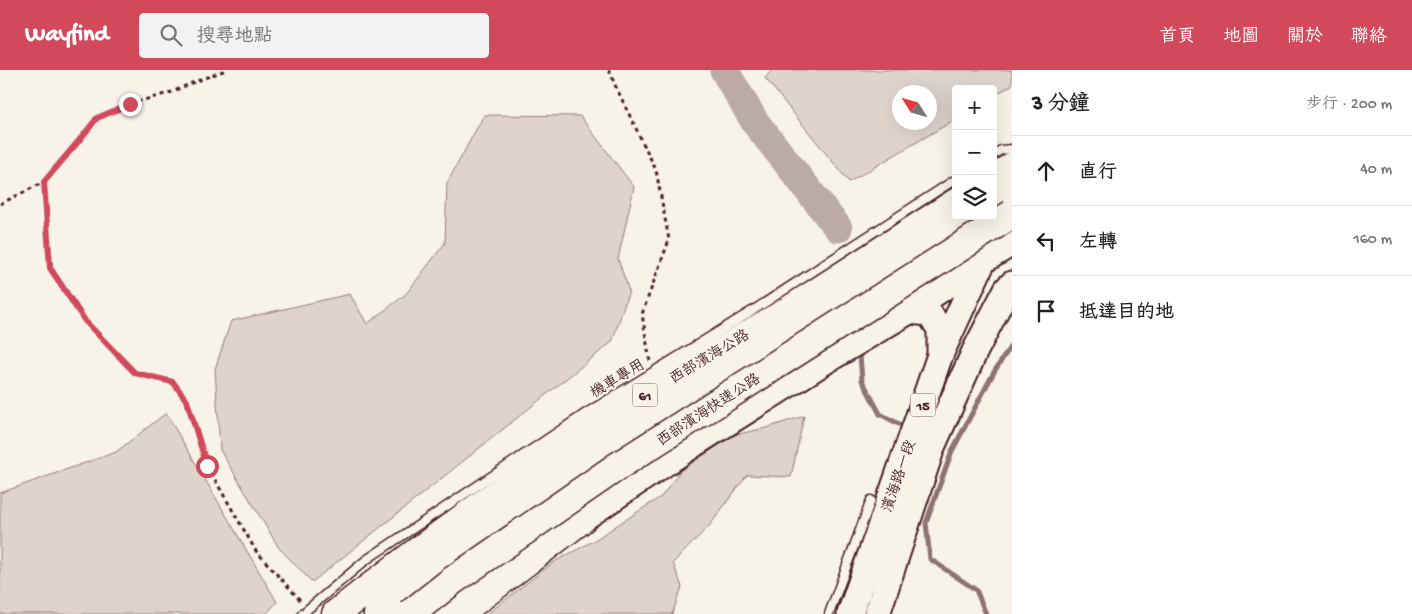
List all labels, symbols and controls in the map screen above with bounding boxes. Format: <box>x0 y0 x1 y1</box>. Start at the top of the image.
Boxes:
search box <box>139 13 489 58</box>
text: Wayfind <box>25 21 109 50</box>
icon: search <box>157 21 185 49</box>
text: 搜尋地點 <box>197 26 273 49</box>
text: 首頁 <box>1159 27 1195 48</box>
text: 地圖 <box>1223 27 1259 48</box>
text: 關於 <box>1287 27 1323 48</box>
text: 聯絡 <box>1351 27 1387 48</box>
north arrow <box>892 85 937 130</box>
map controls <box>952 85 997 220</box>
button: + <box>952 85 997 130</box>
route end <box>119 93 142 116</box>
text: 3 分鐘 <box>1032 93 1090 118</box>
text: 步行 · 200 m <box>1306 96 1392 115</box>
button: − <box>952 130 997 175</box>
icon: ahead <box>1032 157 1060 185</box>
text: 40 m <box>1360 161 1392 180</box>
text: 直行 <box>1079 162 1117 185</box>
button: layers <box>952 175 997 220</box>
icon: left <box>1032 227 1060 255</box>
text: 160 m <box>1353 231 1392 250</box>
text: 左轉 <box>1079 232 1117 255</box>
icon: arrive <box>1032 297 1060 325</box>
text: 抵達目的地 <box>1079 302 1174 325</box>
street label: 西部濱海公路 <box>667 327 753 389</box>
street label: 機車專用 <box>588 357 648 403</box>
street label: 西部濱海快速公路 <box>653 370 764 451</box>
road number: 61 <box>632 384 658 406</box>
road number: 15 <box>910 394 936 416</box>
street label: 濱海路一段 <box>879 438 921 515</box>
route start <box>196 455 219 478</box>

